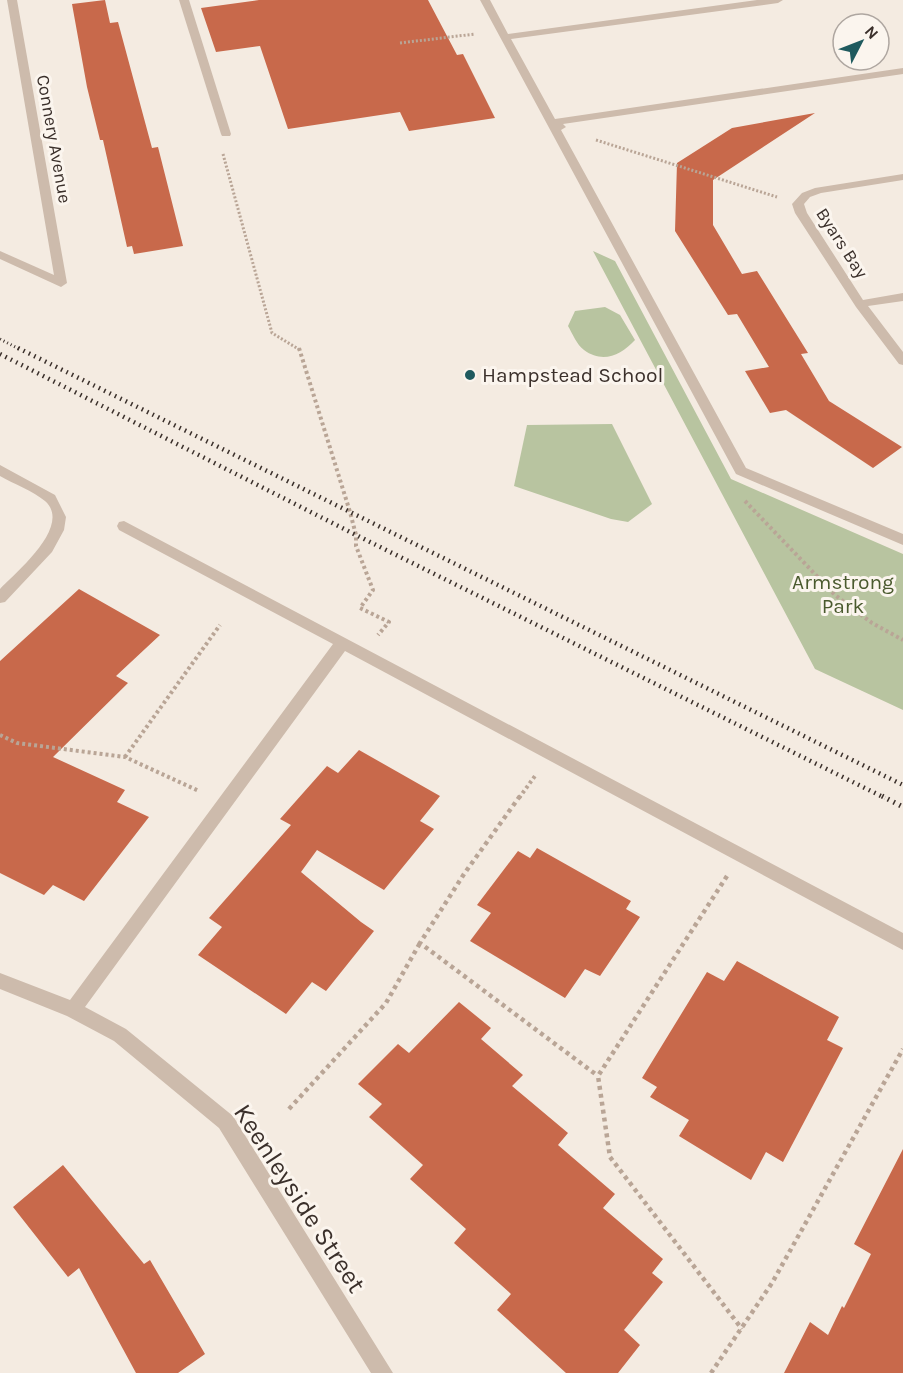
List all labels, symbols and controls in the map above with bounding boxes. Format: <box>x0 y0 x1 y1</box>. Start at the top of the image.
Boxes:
north arrow <box>831 12 891 72</box>
text: N <box>861 22 883 43</box>
street label: Connery Avenue <box>32 73 76 205</box>
street label: Byars Bay <box>811 204 873 283</box>
place label: Hampstead School <box>482 363 663 387</box>
marker: Hampstead School <box>463 368 477 382</box>
park label: Armstrong Park <box>792 570 894 618</box>
street label: Keenleyside Street <box>227 1098 372 1299</box>

